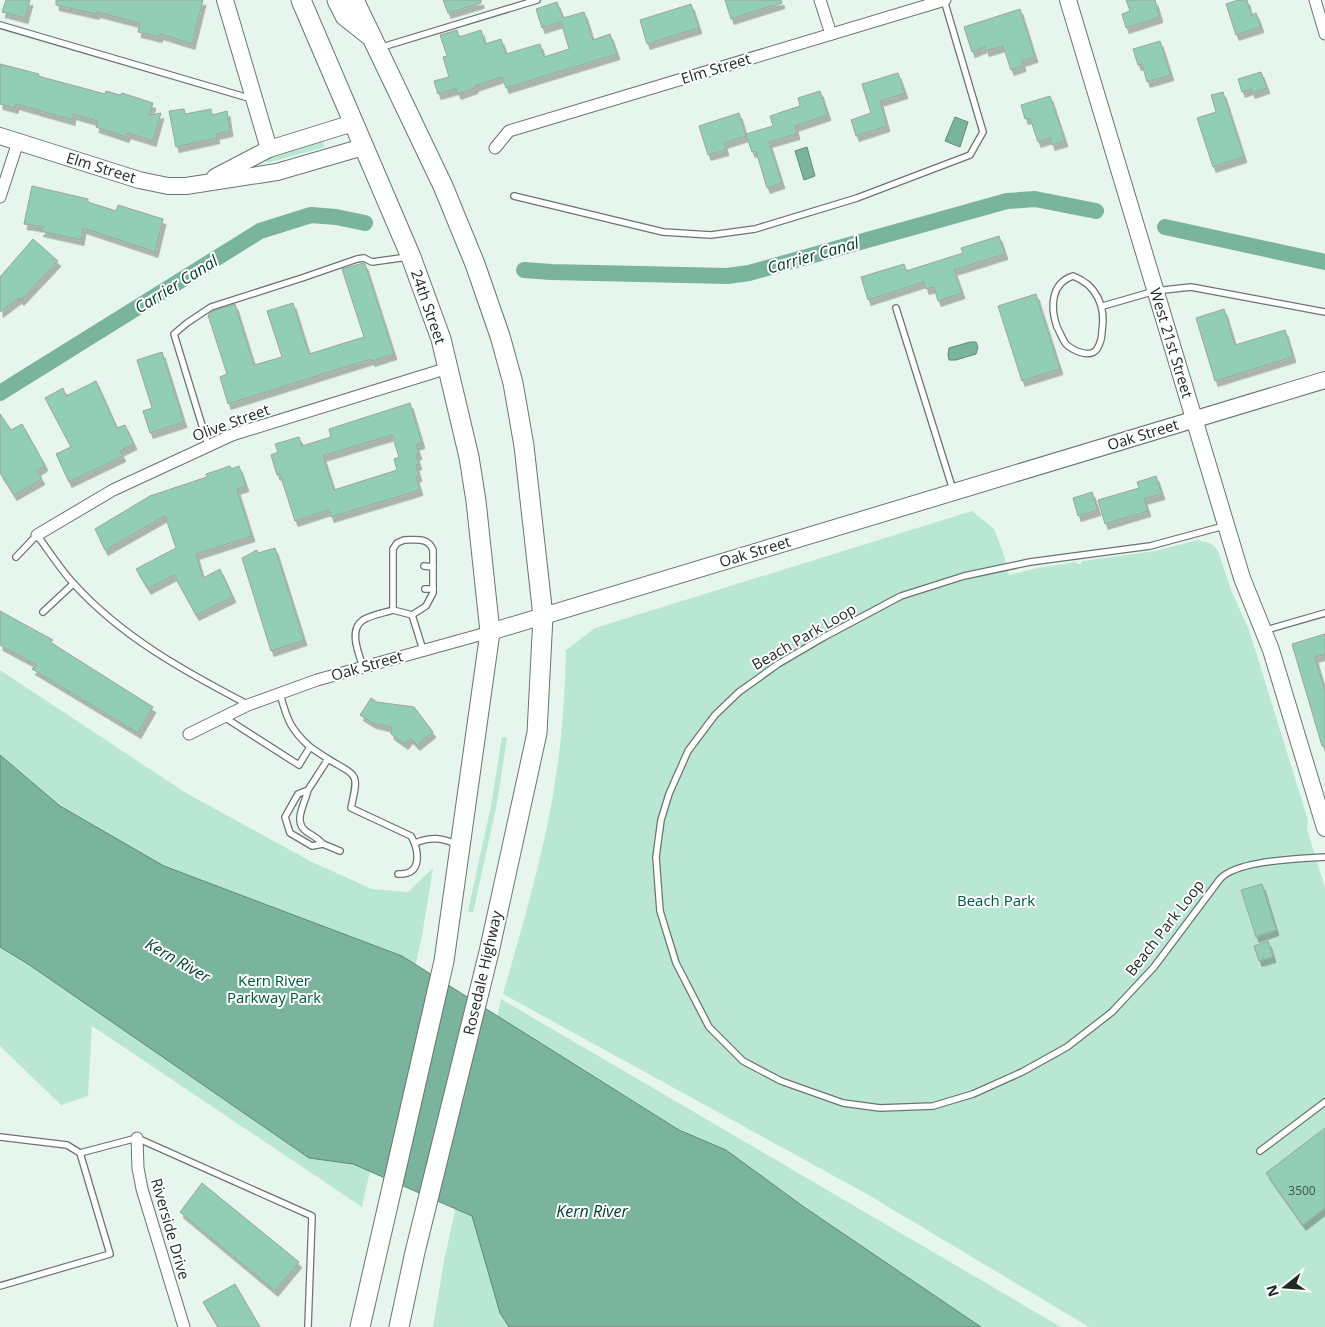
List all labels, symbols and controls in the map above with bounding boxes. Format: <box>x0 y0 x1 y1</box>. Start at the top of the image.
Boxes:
street label: Elm Street <box>678 48 753 88</box>
street label: Elm Street <box>64 147 139 187</box>
water label: Carrier Canal <box>765 231 862 279</box>
water label: Carrier Canal <box>130 249 223 318</box>
street label: 24th Street <box>407 267 451 347</box>
street label: West 21st Street <box>1146 285 1198 400</box>
street label: Olive Street <box>189 399 272 445</box>
street label: Oak Street <box>1105 414 1181 454</box>
street label: Oak Street <box>717 531 793 571</box>
street label: Beach Park Loop <box>748 598 859 674</box>
street label: Oak Street <box>329 645 405 685</box>
street label: Beach Park Loop <box>1120 875 1208 980</box>
park label: Beach Park <box>957 890 1035 910</box>
street label: Rosedale Highway <box>458 908 506 1037</box>
water label: Kern River <box>142 933 215 988</box>
park label: Kern River Parkway Park <box>227 970 321 1007</box>
street label: Riverside Drive <box>147 1176 195 1282</box>
house number: 3500 <box>1288 1182 1316 1199</box>
water label: Kern River <box>556 1200 628 1222</box>
north arrow <box>1260 1262 1310 1312</box>
text: N <box>1261 1283 1283 1299</box>

